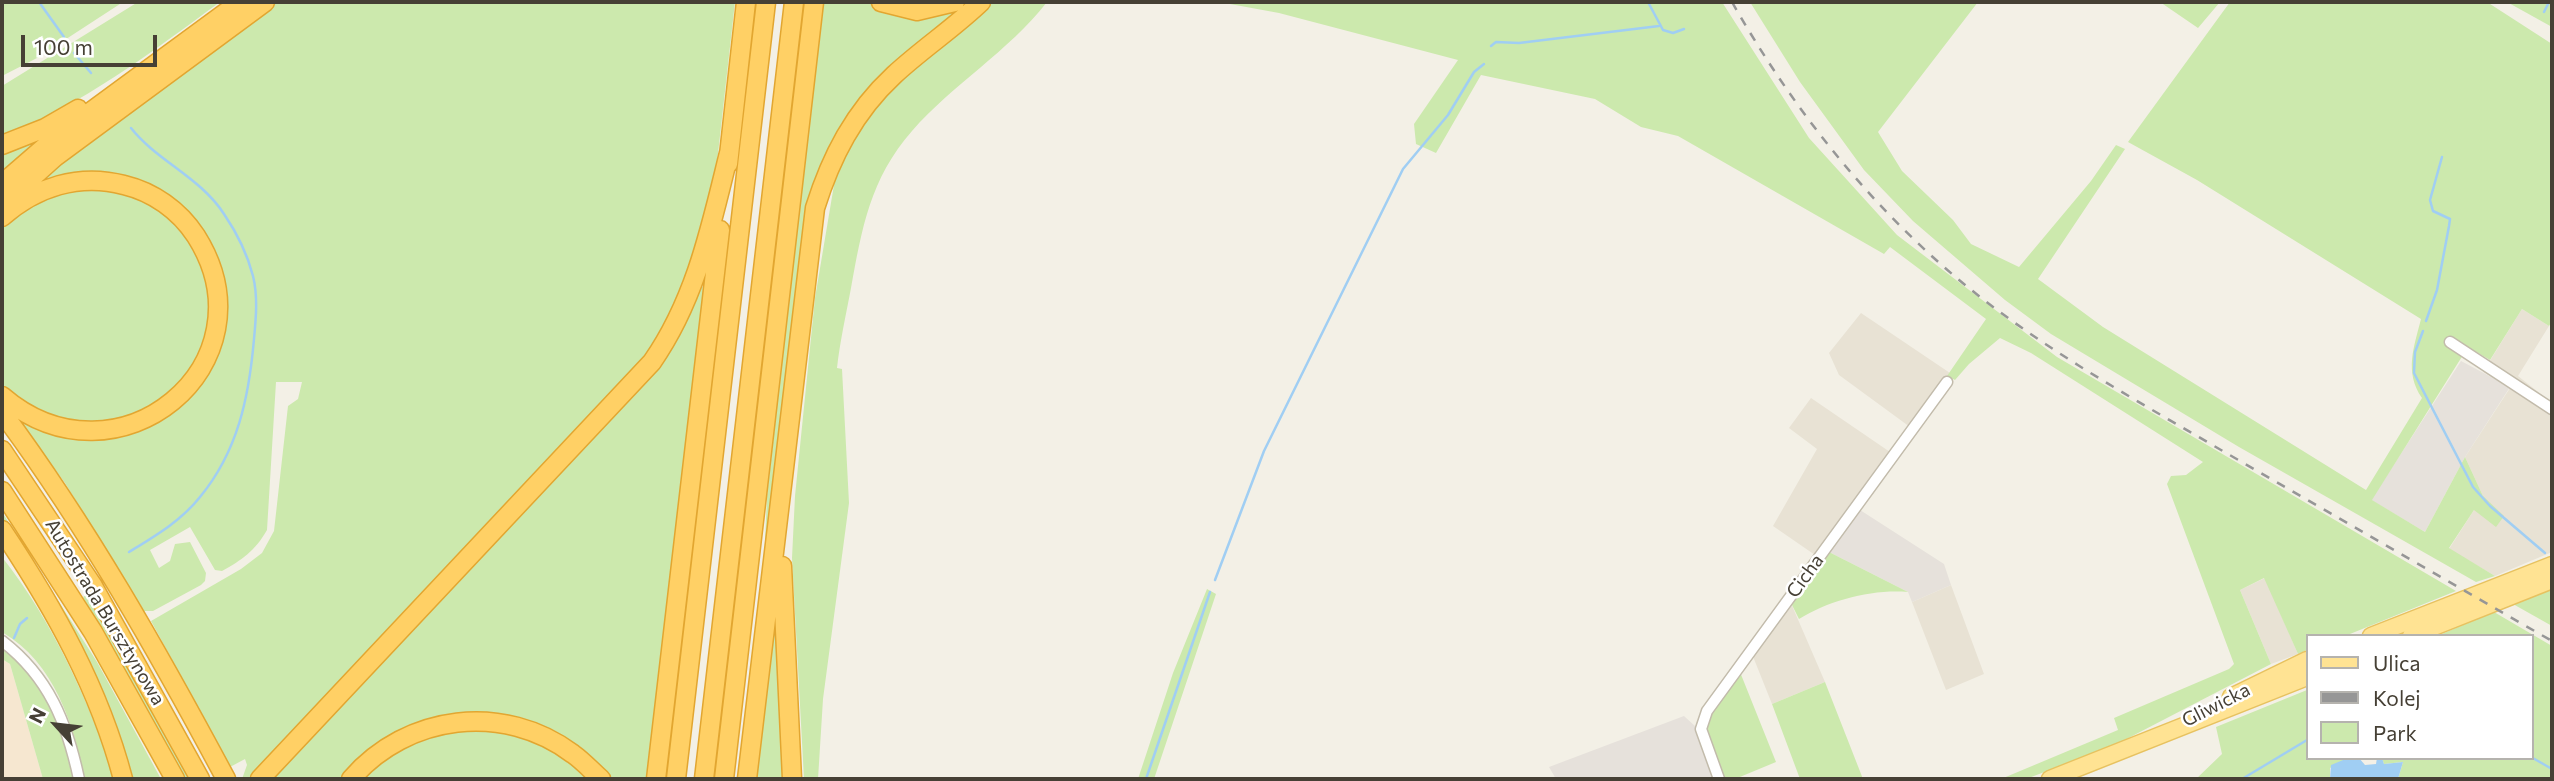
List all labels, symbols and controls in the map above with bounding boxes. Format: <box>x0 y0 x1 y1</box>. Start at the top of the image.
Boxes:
scale bar <box>24 21 161 65</box>
text: 100 m <box>34 34 93 59</box>
street label: Autostrada Bursztynowa <box>40 515 170 709</box>
street label: Cicha <box>1782 550 1828 602</box>
legend <box>2306 634 2533 760</box>
text: Ulica <box>2373 650 2420 675</box>
street label: Gliwicka <box>2178 678 2254 732</box>
text: Kolej <box>2373 685 2421 710</box>
north arrow <box>21 690 91 760</box>
text: N <box>23 704 50 727</box>
text: Park <box>2373 720 2417 745</box>

